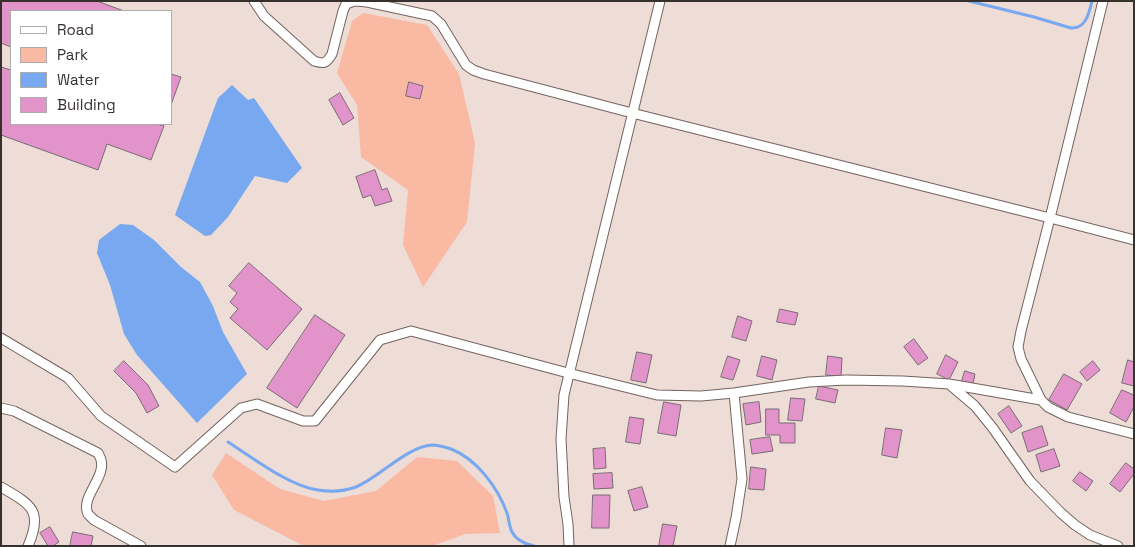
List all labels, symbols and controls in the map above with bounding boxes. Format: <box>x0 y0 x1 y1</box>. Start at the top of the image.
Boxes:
legend <box>10 10 172 125</box>
text: Road <box>57 20 94 39</box>
text: Park <box>57 45 88 64</box>
text: Water <box>57 70 99 89</box>
text: Building <box>57 95 116 114</box>

